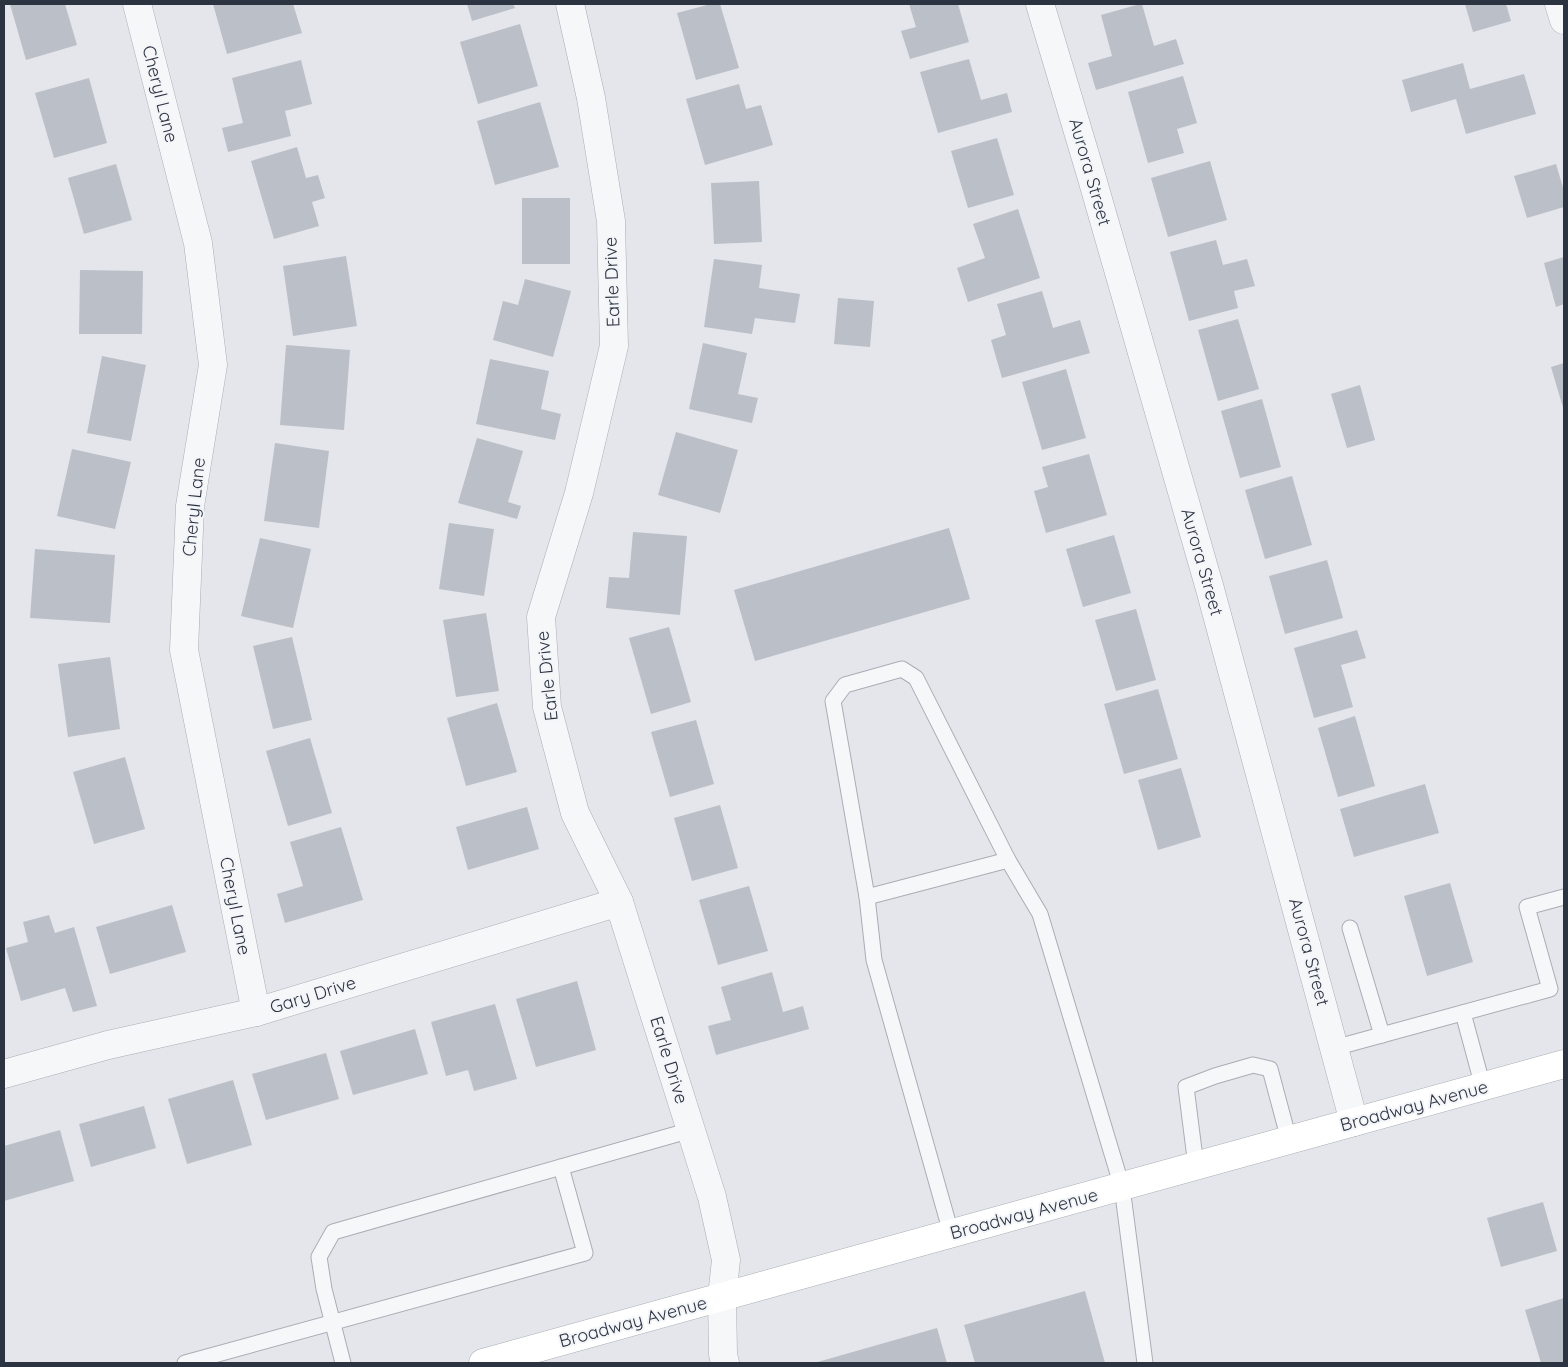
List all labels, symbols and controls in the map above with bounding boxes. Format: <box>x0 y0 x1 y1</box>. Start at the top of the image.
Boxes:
street label: Cheryl Lane <box>137 43 184 145</box>
street label: Aurora Street <box>1064 115 1117 228</box>
street label: Earle Drive <box>598 236 625 328</box>
street label: Cheryl Lane <box>177 456 210 558</box>
street label: Aurora Street <box>1176 505 1229 618</box>
street label: Earle Drive <box>530 630 563 722</box>
street label: Cheryl Lane <box>215 855 256 957</box>
street label: Aurora Street <box>1284 895 1335 1008</box>
street label: Gary Drive <box>267 971 359 1019</box>
street label: Earle Drive <box>645 1013 694 1106</box>
street label: Broadway Avenue <box>1337 1075 1490 1136</box>
street label: Broadway Avenue <box>947 1183 1100 1244</box>
street label: Broadway Avenue <box>556 1291 709 1352</box>

